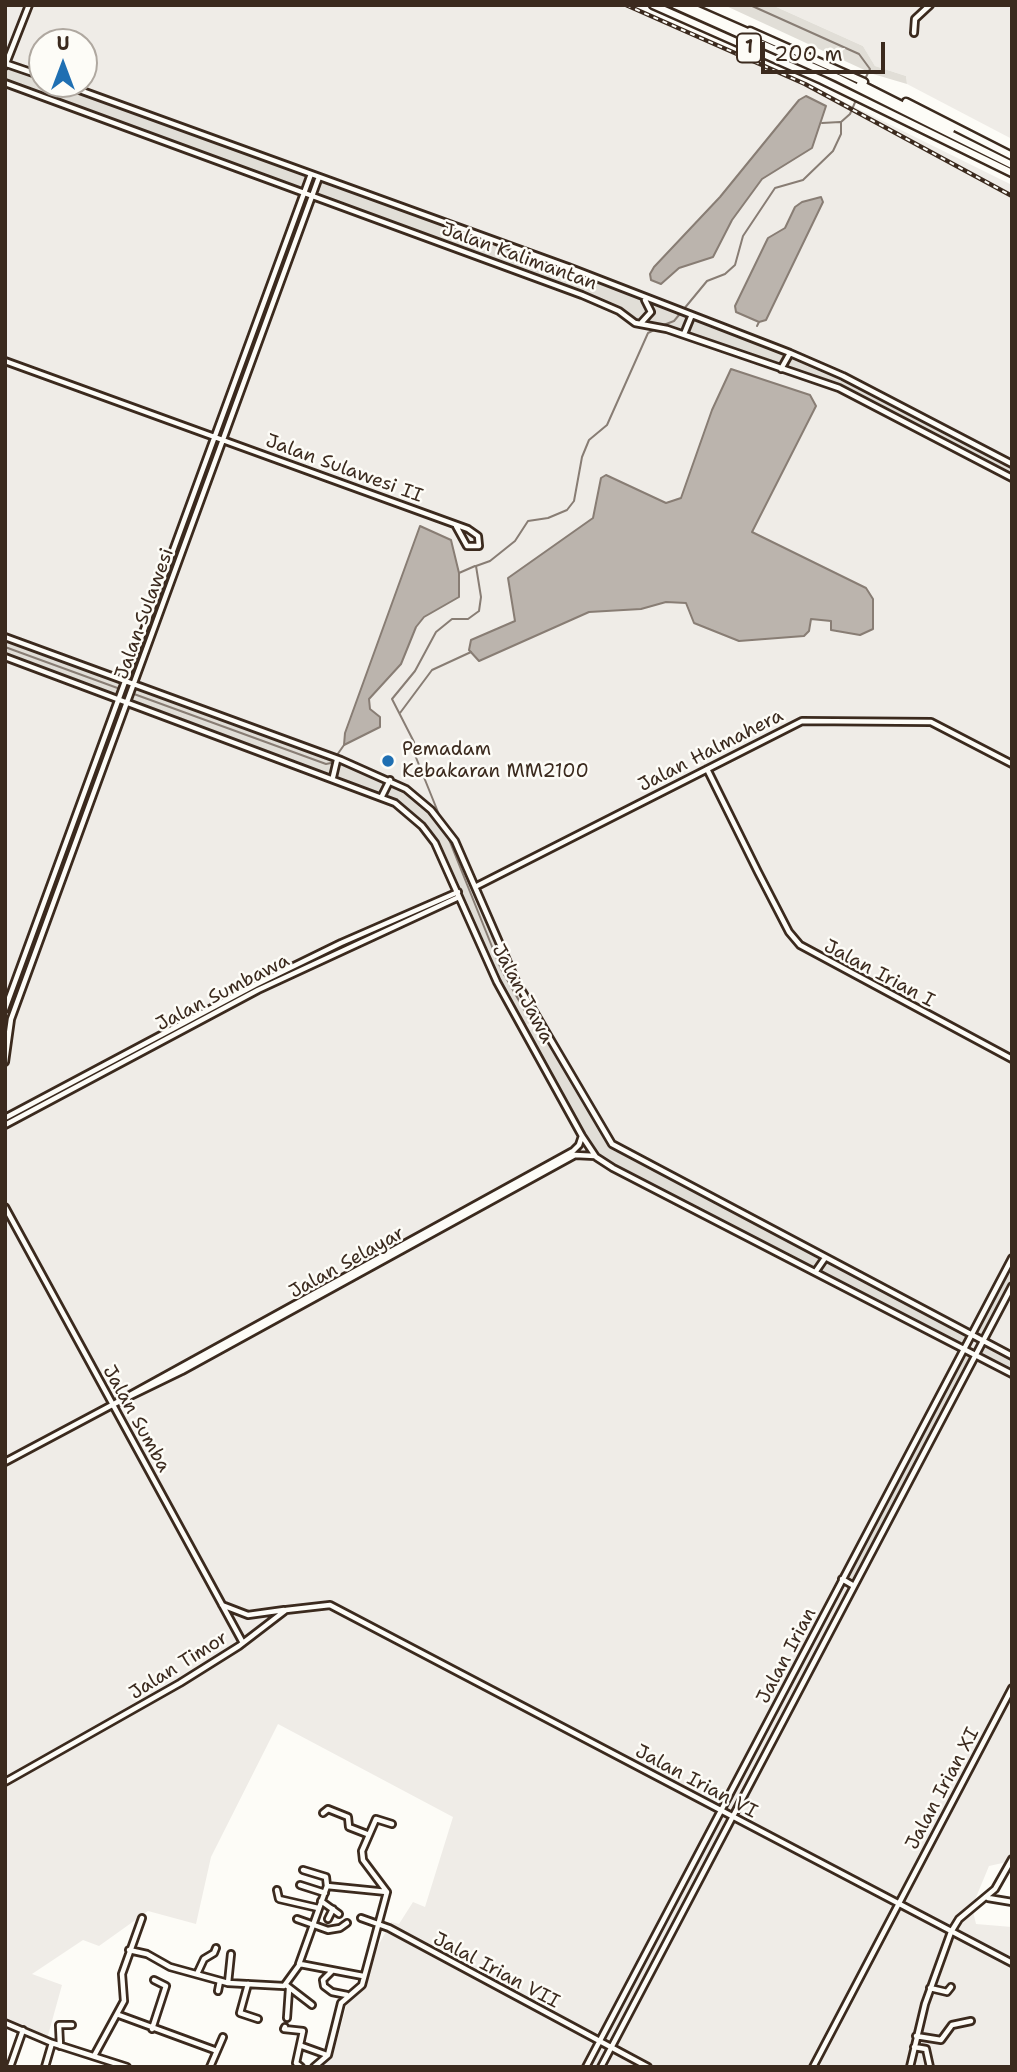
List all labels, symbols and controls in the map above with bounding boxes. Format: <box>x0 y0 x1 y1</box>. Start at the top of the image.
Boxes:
north arrow <box>28 28 98 98</box>
scale bar <box>765 28 889 72</box>
text: U <box>57 31 70 56</box>
road number: 1 <box>737 33 761 62</box>
text: 200 m <box>774 40 843 68</box>
street label: Jalan Kalimantan <box>438 218 600 296</box>
street label: Jalan Sulawesi II <box>262 430 426 508</box>
street label: Jalan Sulawesi <box>111 545 179 683</box>
street label: Jalan Halmahera <box>635 705 787 797</box>
place label: Pemadam Kebakaran MM2100 <box>402 739 589 783</box>
marker: Pemadam Kebakaran MM2100 <box>380 753 396 769</box>
street label: Jalan Irian I <box>820 935 938 1013</box>
street label: Jalan Jawa <box>486 940 558 1048</box>
street label: Jalan Sumbawa <box>153 950 293 1036</box>
street label: Jalan Selayar <box>286 1222 408 1304</box>
street label: Jalan Sumba <box>97 1361 175 1477</box>
street label: Jalan Irian <box>752 1604 822 1708</box>
street label: Jalan Timor <box>126 1627 232 1705</box>
street label: Jalan Irian XI <box>901 1724 985 1854</box>
street label: Jalan Irian VI <box>631 1740 761 1824</box>
street label: Jalal Irian VII <box>429 1928 563 2014</box>

